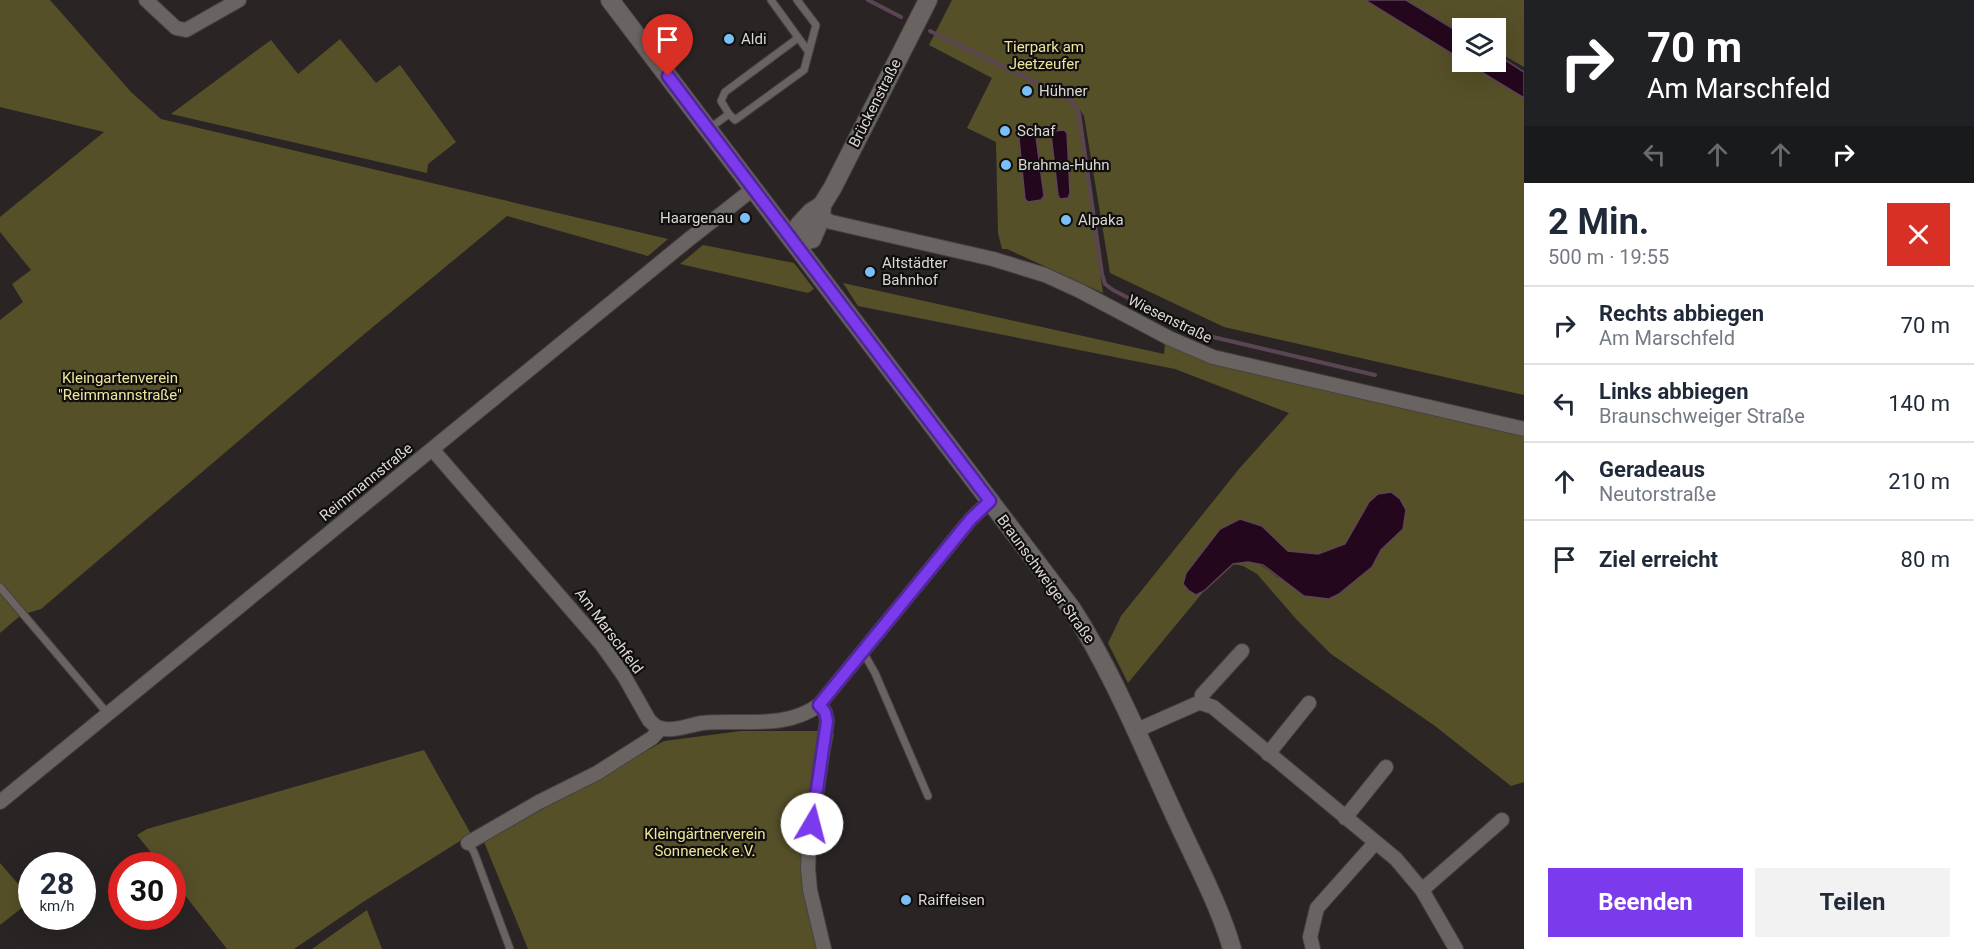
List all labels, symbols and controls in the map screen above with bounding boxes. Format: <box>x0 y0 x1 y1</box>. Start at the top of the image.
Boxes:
pin <box>642 14 693 76</box>
map controls <box>1452 18 1506 72</box>
button: layers <box>1452 18 1506 72</box>
icon: arrive <box>651 23 684 56</box>
text: 70 m <box>1647 23 1742 72</box>
icon: right <box>1548 24 1626 102</box>
place label: Aldi <box>741 30 767 48</box>
marker: Aldi <box>722 32 736 46</box>
park label: Tierpark am Jeetzeufer <box>1004 38 1084 73</box>
street label: Brückenstraße <box>845 56 905 150</box>
text: Am Marschfeld <box>1647 73 1831 105</box>
place label: Hühner <box>1039 82 1088 100</box>
marker: Hühner <box>1020 84 1034 98</box>
place label: Schaf <box>1017 122 1056 140</box>
marker: Schaf <box>998 124 1012 138</box>
icon: left <box>1638 138 1671 171</box>
icon: ahead <box>1701 138 1734 171</box>
icon: ahead <box>1764 138 1797 171</box>
icon: right <box>1827 138 1860 171</box>
place label: Brahma-Huhn <box>1018 156 1110 174</box>
marker: Brahma-Huhn <box>999 158 1013 172</box>
text: 2 Min. <box>1548 201 1649 243</box>
button: close <box>1887 203 1950 266</box>
place label: Haargenau <box>660 209 733 227</box>
marker: Haargenau <box>738 211 752 225</box>
place label: Alpaka <box>1078 211 1124 229</box>
marker: Alpaka <box>1059 213 1073 227</box>
text: 500 m · 19:55 <box>1548 245 1669 269</box>
place label: Altstädter Bahnhof <box>882 254 948 289</box>
marker: Altstädter Bahnhof <box>863 265 877 279</box>
street label: Wiesenstraße <box>1125 291 1215 347</box>
text: Rechts abbiegen <box>1599 301 1764 326</box>
icon: right <box>1548 309 1581 342</box>
text: 70 m <box>1901 313 1950 338</box>
text: Am Marschfeld <box>1599 326 1735 350</box>
park label: Kleingartenverein "Reimmannstraße" <box>58 369 182 404</box>
text: Links abbiegen <box>1599 379 1749 404</box>
icon: left <box>1548 387 1581 420</box>
text: 140 m <box>1888 391 1950 416</box>
text: Braunschweiger Straße <box>1599 404 1805 428</box>
street label: Reimmannstraße <box>316 439 416 525</box>
text: Geradeaus <box>1599 457 1705 482</box>
icon: ahead <box>1548 465 1581 498</box>
text: 210 m <box>1888 469 1950 494</box>
text: Neutorstraße <box>1599 482 1716 506</box>
street label: Braunschweiger Straße <box>993 511 1099 647</box>
icon: arrive <box>1548 543 1581 576</box>
text: Ziel erreicht <box>1599 547 1718 572</box>
text: 80 m <box>1901 547 1950 572</box>
street label: Am Marschfeld <box>571 585 647 677</box>
position arrow <box>780 792 844 856</box>
park label: Kleingärtnerverein Sonneneck e.V. <box>644 825 766 860</box>
speed limit sign: 30 <box>108 852 186 930</box>
text: 28 <box>40 866 74 901</box>
button: Beenden <box>1548 868 1743 937</box>
button: Teilen <box>1755 868 1950 937</box>
place label: Raiffeisen <box>918 891 985 909</box>
marker: Raiffeisen <box>899 893 913 907</box>
text: km/h <box>39 897 75 915</box>

